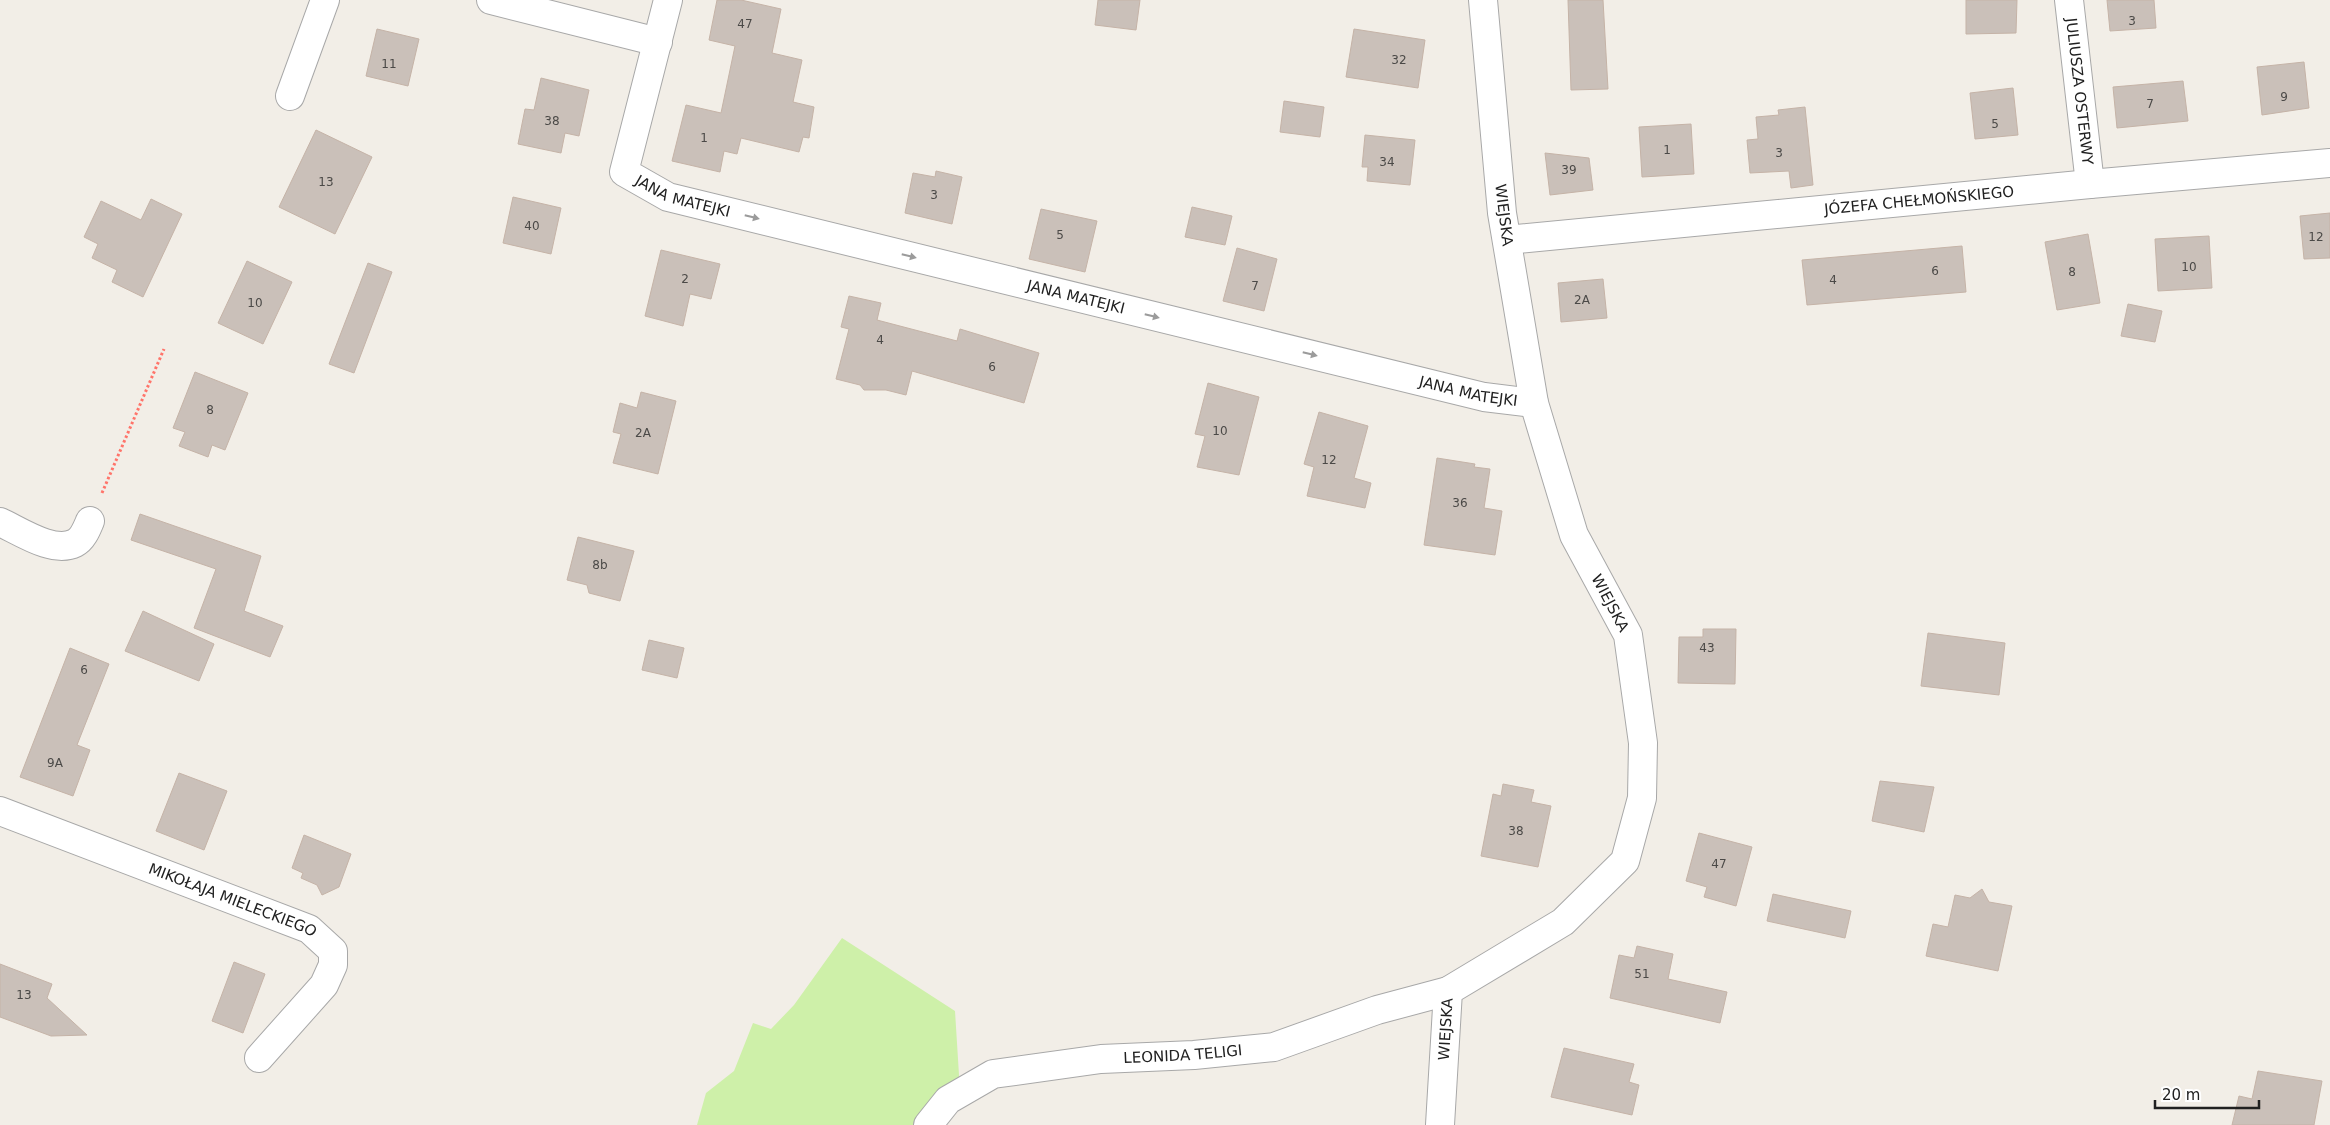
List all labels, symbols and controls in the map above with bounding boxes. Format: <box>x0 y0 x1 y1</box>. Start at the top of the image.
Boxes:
house number: 3 <box>2128 14 2136 28</box>
street label: JULIUSZA OSTERWY <box>2062 16 2097 167</box>
house number: 47 <box>737 17 753 31</box>
house number: 32 <box>1391 53 1407 67</box>
house number: 11 <box>381 57 397 71</box>
house number: 9 <box>2280 90 2288 104</box>
house number: 7 <box>2146 97 2154 111</box>
house number: 38 <box>544 114 560 128</box>
house number: 5 <box>1991 117 1999 131</box>
house number: 1 <box>700 131 708 145</box>
house number: 1 <box>1663 143 1671 157</box>
house number: 3 <box>1775 146 1783 160</box>
house number: 34 <box>1379 155 1395 169</box>
house number: 39 <box>1561 163 1577 177</box>
street label: JANA MATEJKI <box>631 171 732 221</box>
house number: 13 <box>318 175 334 189</box>
street label: JÓZEFA CHEŁMOŃSKIEGO <box>1822 182 2015 219</box>
street label: WIEJSKA <box>1491 183 1517 248</box>
house number: 3 <box>930 188 938 202</box>
one-way arrow <box>744 213 759 221</box>
house number: 40 <box>524 219 540 233</box>
house number: 5 <box>1056 228 1064 242</box>
house number: 12 <box>2308 230 2324 244</box>
one-way arrow <box>902 252 917 260</box>
house number: 10 <box>2181 260 2197 274</box>
house number: 6 <box>1931 264 1939 278</box>
house number: 8 <box>2068 265 2076 279</box>
house number: 2 <box>681 272 689 286</box>
house number: 4 <box>1829 273 1837 287</box>
street label: JANA MATEJKI <box>1024 276 1127 318</box>
house number: 7 <box>1251 279 1259 293</box>
house number: 2A <box>1574 293 1591 307</box>
house number: 10 <box>247 296 263 310</box>
one-way arrow <box>1145 312 1160 320</box>
house number: 4 <box>876 333 884 347</box>
one-way arrow <box>1302 350 1317 358</box>
house number: 6 <box>988 360 996 374</box>
street label: JANA MATEJKI <box>1416 372 1519 410</box>
house number: 8 <box>206 403 214 417</box>
house number: 10 <box>1212 424 1228 438</box>
house number: 2A <box>635 426 652 440</box>
house number: 12 <box>1321 453 1337 467</box>
house number: 36 <box>1452 496 1468 510</box>
house number: 8b <box>592 558 608 572</box>
street label: WIEJSKA <box>1587 571 1633 635</box>
house number: 43 <box>1699 641 1715 655</box>
house number: 6 <box>80 663 88 677</box>
house number: 9A <box>47 756 64 770</box>
house number: 38 <box>1508 824 1524 838</box>
house number: 47 <box>1711 857 1727 871</box>
street label: MIKOŁAJA MIELECKIEGO <box>146 860 321 941</box>
house number: 51 <box>1634 967 1650 981</box>
house number: 13 <box>16 988 32 1002</box>
street label: WIEJSKA <box>1435 997 1457 1061</box>
street label: LEONIDA TELIGI <box>1123 1041 1243 1067</box>
scale bar <box>2155 1078 2259 1110</box>
text: 20 m <box>2162 1086 2200 1104</box>

